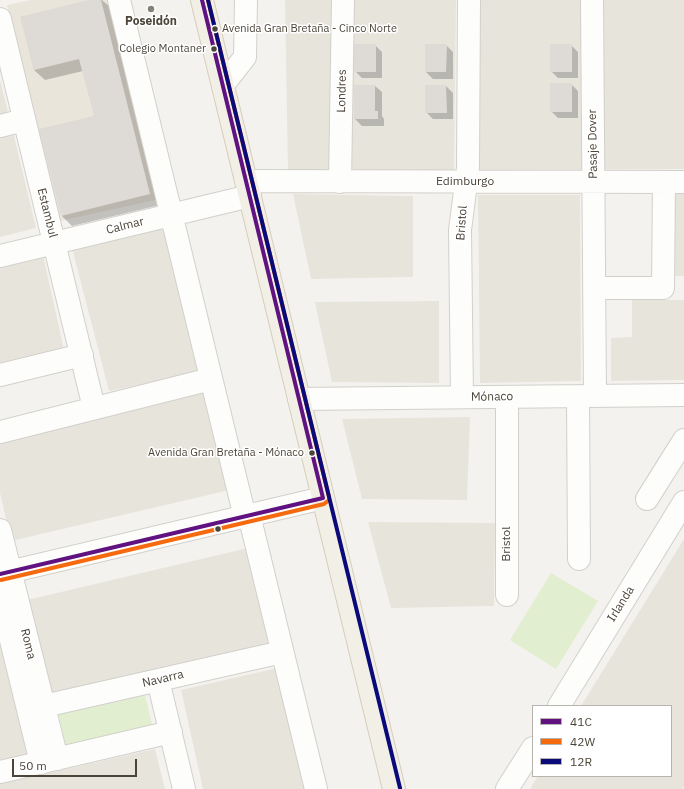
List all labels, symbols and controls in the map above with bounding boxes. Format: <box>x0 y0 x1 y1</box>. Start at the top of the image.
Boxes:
marker: Poseidón <box>146 4 156 14</box>
place label: Poseidón <box>125 15 177 29</box>
place label: Avenida Gran Bretaña - Cinco Norte <box>222 22 397 36</box>
marker: Avenida Gran Bretaña - Cinco Norte <box>210 24 220 34</box>
place label: Colegio Montaner <box>119 42 206 56</box>
marker: Colegio Montaner <box>209 44 219 54</box>
street label: Londres <box>334 69 350 113</box>
street label: Pasaje Dover <box>585 109 601 179</box>
street label: Edimburgo <box>436 175 494 189</box>
street label: Estambul <box>34 187 60 239</box>
street label: Bristol <box>454 205 470 241</box>
street label: Calmar <box>105 214 145 238</box>
street label: Mónaco <box>471 389 513 405</box>
place label: Avenida Gran Bretaña - Mónaco <box>148 446 304 460</box>
marker: Avenida Gran Bretaña - Mónaco <box>307 448 317 458</box>
unlabelled marker <box>213 524 223 534</box>
street label: Bristol <box>500 526 514 562</box>
street label: Irlanda <box>605 584 637 624</box>
street label: Roma <box>17 627 39 661</box>
street label: Navarra <box>141 667 185 691</box>
legend <box>532 705 672 777</box>
text: 41C <box>570 714 592 729</box>
text: 42W <box>570 734 595 749</box>
scale bar <box>14 751 139 777</box>
text: 12R <box>570 754 592 769</box>
text: 50 m <box>19 758 47 773</box>

